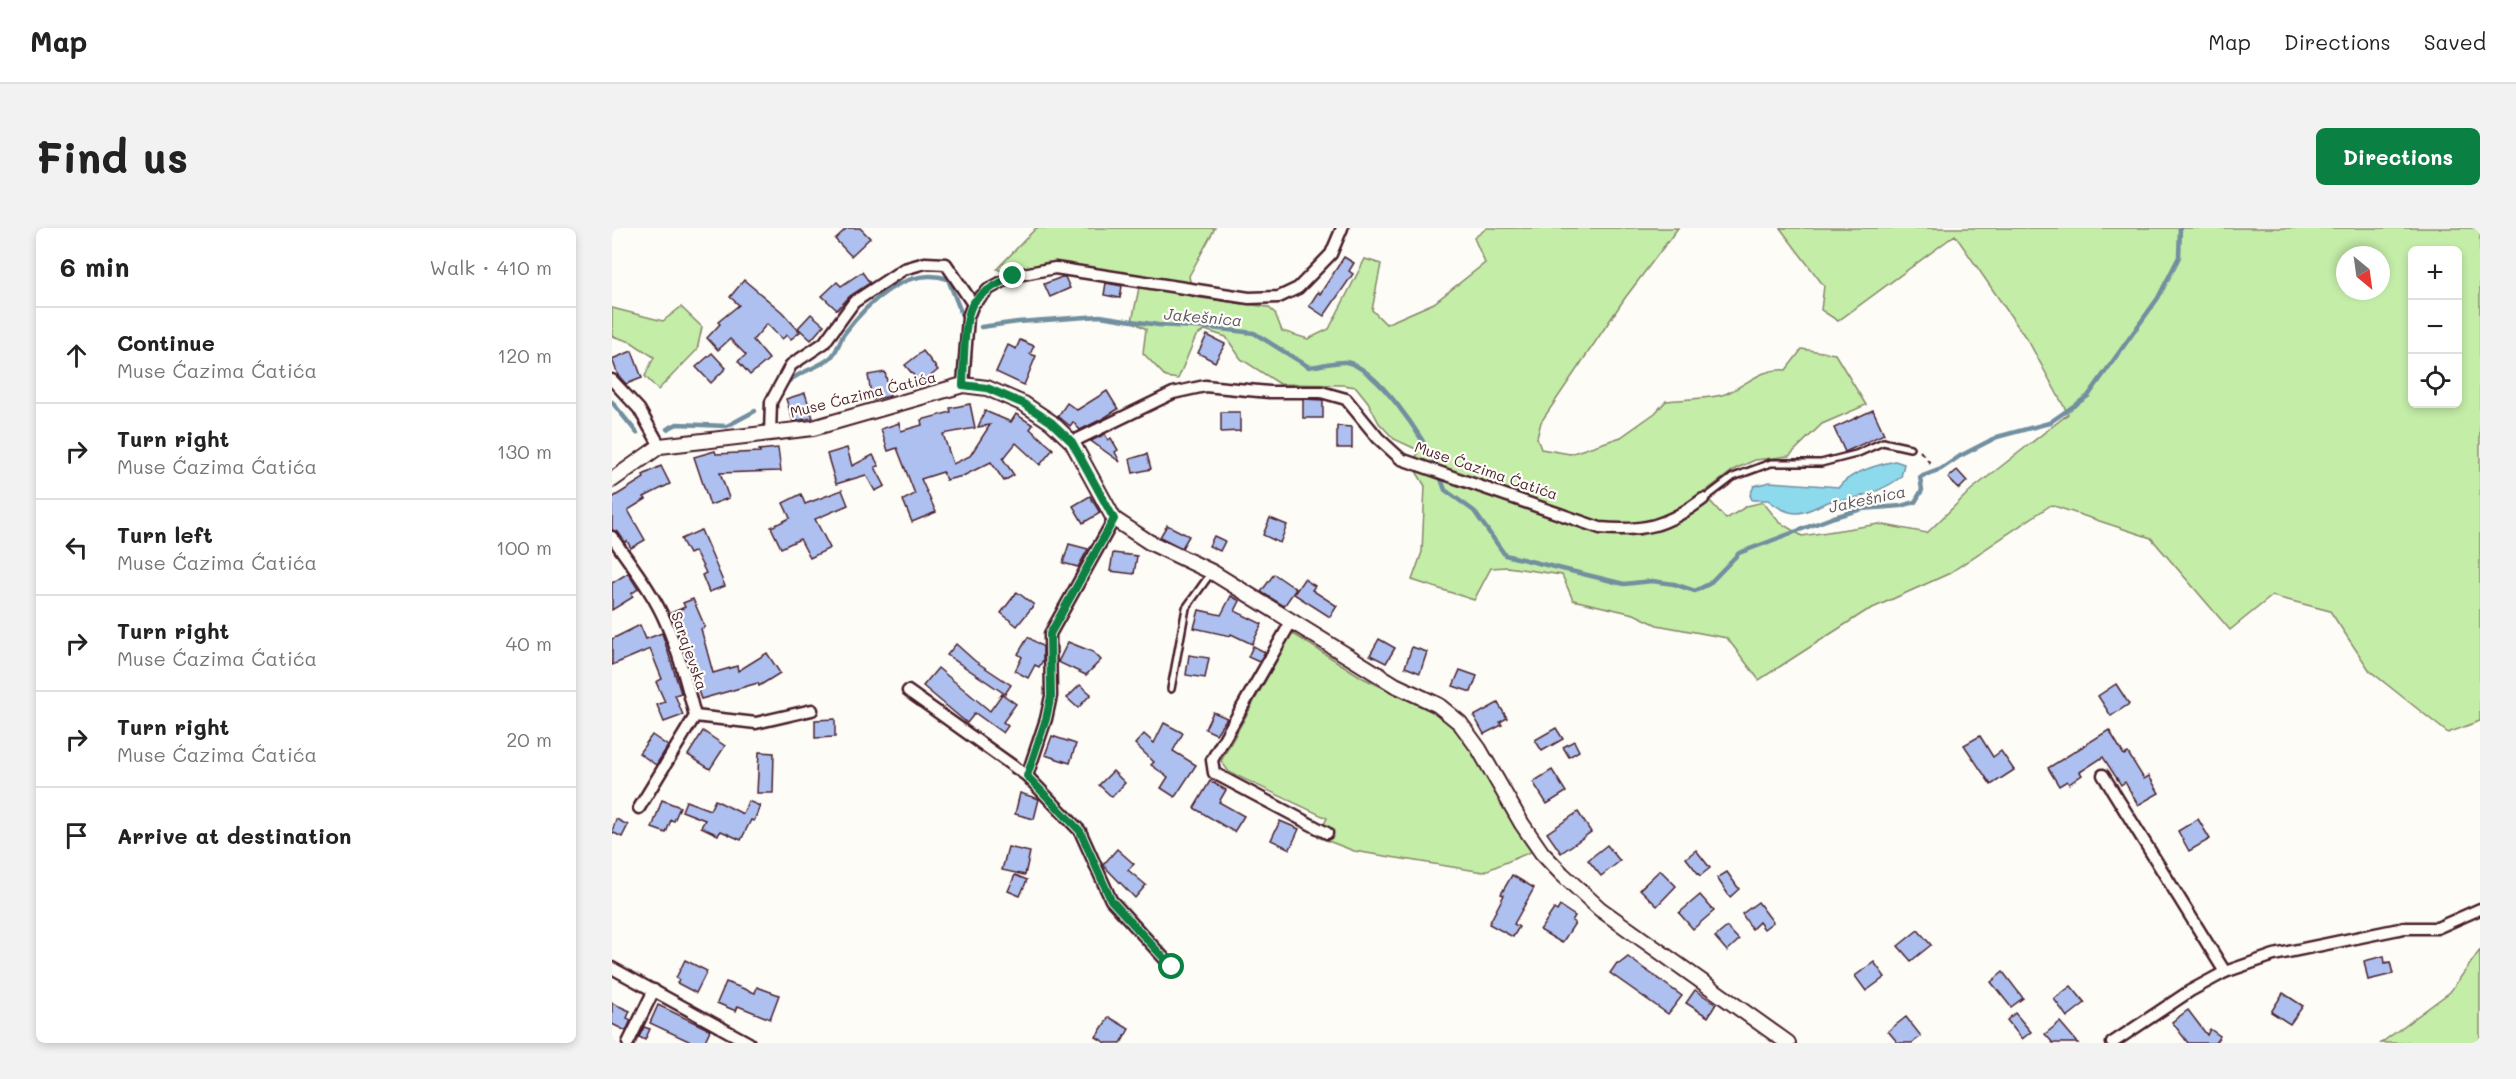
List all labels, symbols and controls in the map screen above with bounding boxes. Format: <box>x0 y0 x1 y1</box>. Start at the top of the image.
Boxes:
text: Map <box>30 23 87 59</box>
text: Map <box>2208 28 2251 55</box>
text: Directions <box>2284 28 2391 55</box>
text: Saved <box>2424 28 2486 55</box>
button: Directions <box>2316 128 2480 185</box>
text: Find us <box>36 129 188 184</box>
north arrow <box>2336 246 2390 300</box>
map controls <box>2408 246 2462 408</box>
button: + <box>2408 246 2462 300</box>
text: 6 min <box>60 250 129 284</box>
text: Walk · 410 m <box>429 254 552 280</box>
route end <box>999 262 1025 288</box>
button: − <box>2408 300 2462 354</box>
water label: Jakešnica <box>1163 303 1243 330</box>
text: Continue <box>117 328 215 357</box>
icon: ahead <box>60 339 93 372</box>
text: 120 m <box>497 342 552 368</box>
button: locate <box>2408 354 2462 408</box>
text: Muse Ćazima Ćatića <box>117 357 317 383</box>
street label: Muse Ćazima Ćatića <box>788 366 938 422</box>
text: Turn right <box>117 424 229 453</box>
icon: right <box>60 435 93 468</box>
street label: Muse Ćazima Ćatića <box>1412 436 1561 504</box>
text: 130 m <box>497 438 552 464</box>
text: Muse Ćazima Ćatića <box>117 453 317 479</box>
water label: Jakešnica <box>1827 480 1907 517</box>
text: Turn left <box>117 520 213 549</box>
icon: left <box>60 531 93 564</box>
text: 100 m <box>496 534 552 560</box>
text: Muse Ćazima Ćatića <box>117 549 317 575</box>
street label: Sarajevska <box>667 609 713 692</box>
text: Turn right <box>117 616 229 645</box>
icon: right <box>60 627 93 660</box>
text: 40 m <box>506 630 552 656</box>
text: Muse Ćazima Ćatića <box>117 645 317 671</box>
text: Turn right <box>117 712 229 741</box>
icon: right <box>60 723 93 756</box>
text: 20 m <box>506 726 552 752</box>
text: Muse Ćazima Ćatića <box>117 741 317 767</box>
icon: arrive <box>60 819 93 852</box>
text: Arrive at destination <box>117 821 352 850</box>
route start <box>1158 953 1184 979</box>

